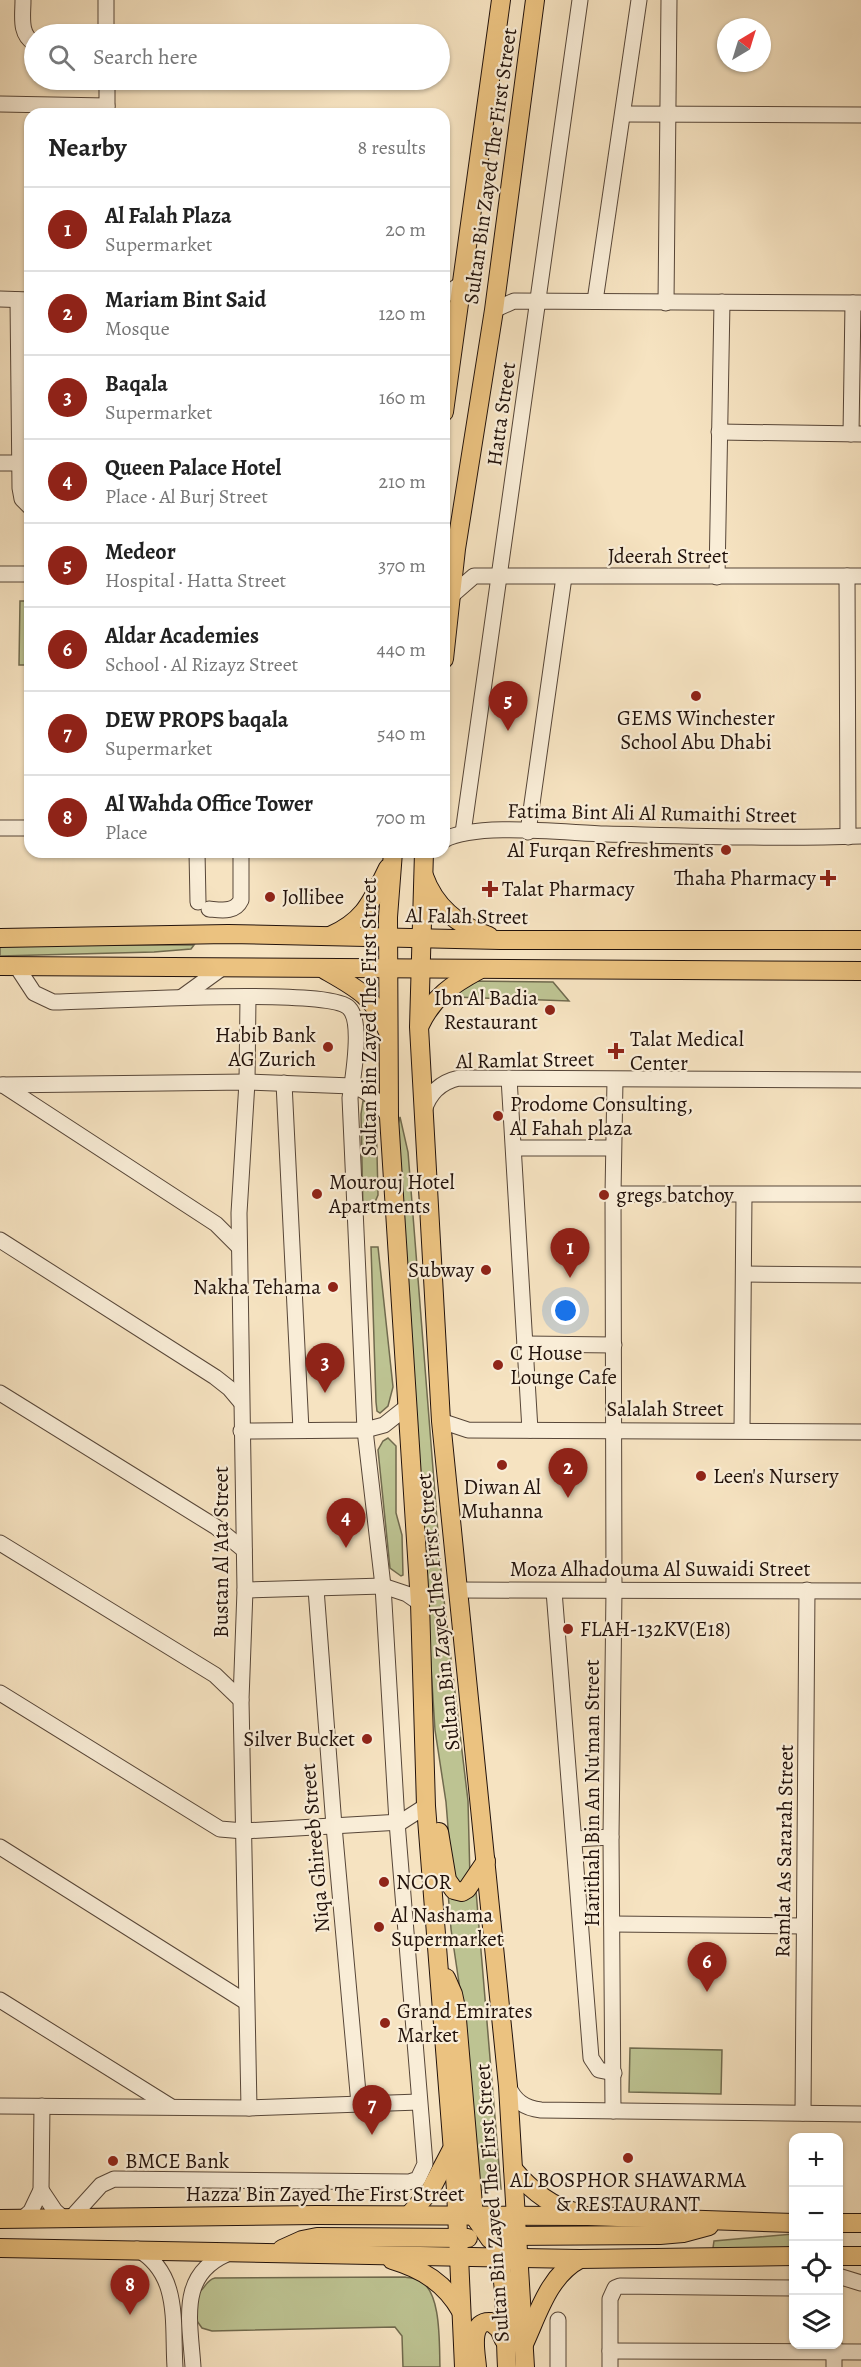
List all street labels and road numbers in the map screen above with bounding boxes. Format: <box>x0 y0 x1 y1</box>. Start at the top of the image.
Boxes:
street label: Sultan Bin Zayed The First Street <box>457 26 523 306</box>
street label: Hatta Street <box>480 360 522 468</box>
street label: Jdeerah Street <box>608 542 728 570</box>
street label: Fatima Bint Ali Al Rumaithi Street <box>507 796 797 830</box>
street label: Sultan Bin Zayed The First Street <box>355 877 383 1156</box>
street label: Al Falah Street <box>404 901 529 931</box>
street label: Al Ramlat Street <box>455 1045 595 1075</box>
street label: Salalah Street <box>606 1395 724 1423</box>
street label: Bustan Al 'Ata Street <box>207 1466 235 1638</box>
street label: Sultan Bin Zayed The First Street <box>409 1472 467 1752</box>
street label: Moza Alhadouma Al Suwaidi Street <box>510 1555 810 1583</box>
street label: Harithah Bin An Nu'man Street <box>578 1659 606 1927</box>
street label: Ramlat As Sararah Street <box>768 1744 800 1958</box>
street label: Niqa Ghireeb Street <box>294 1762 336 1934</box>
street label: Sultan Bin Zayed The First Street <box>468 2063 516 2343</box>
street label: Hazza' Bin Zayed The First Street <box>186 2180 465 2208</box>

